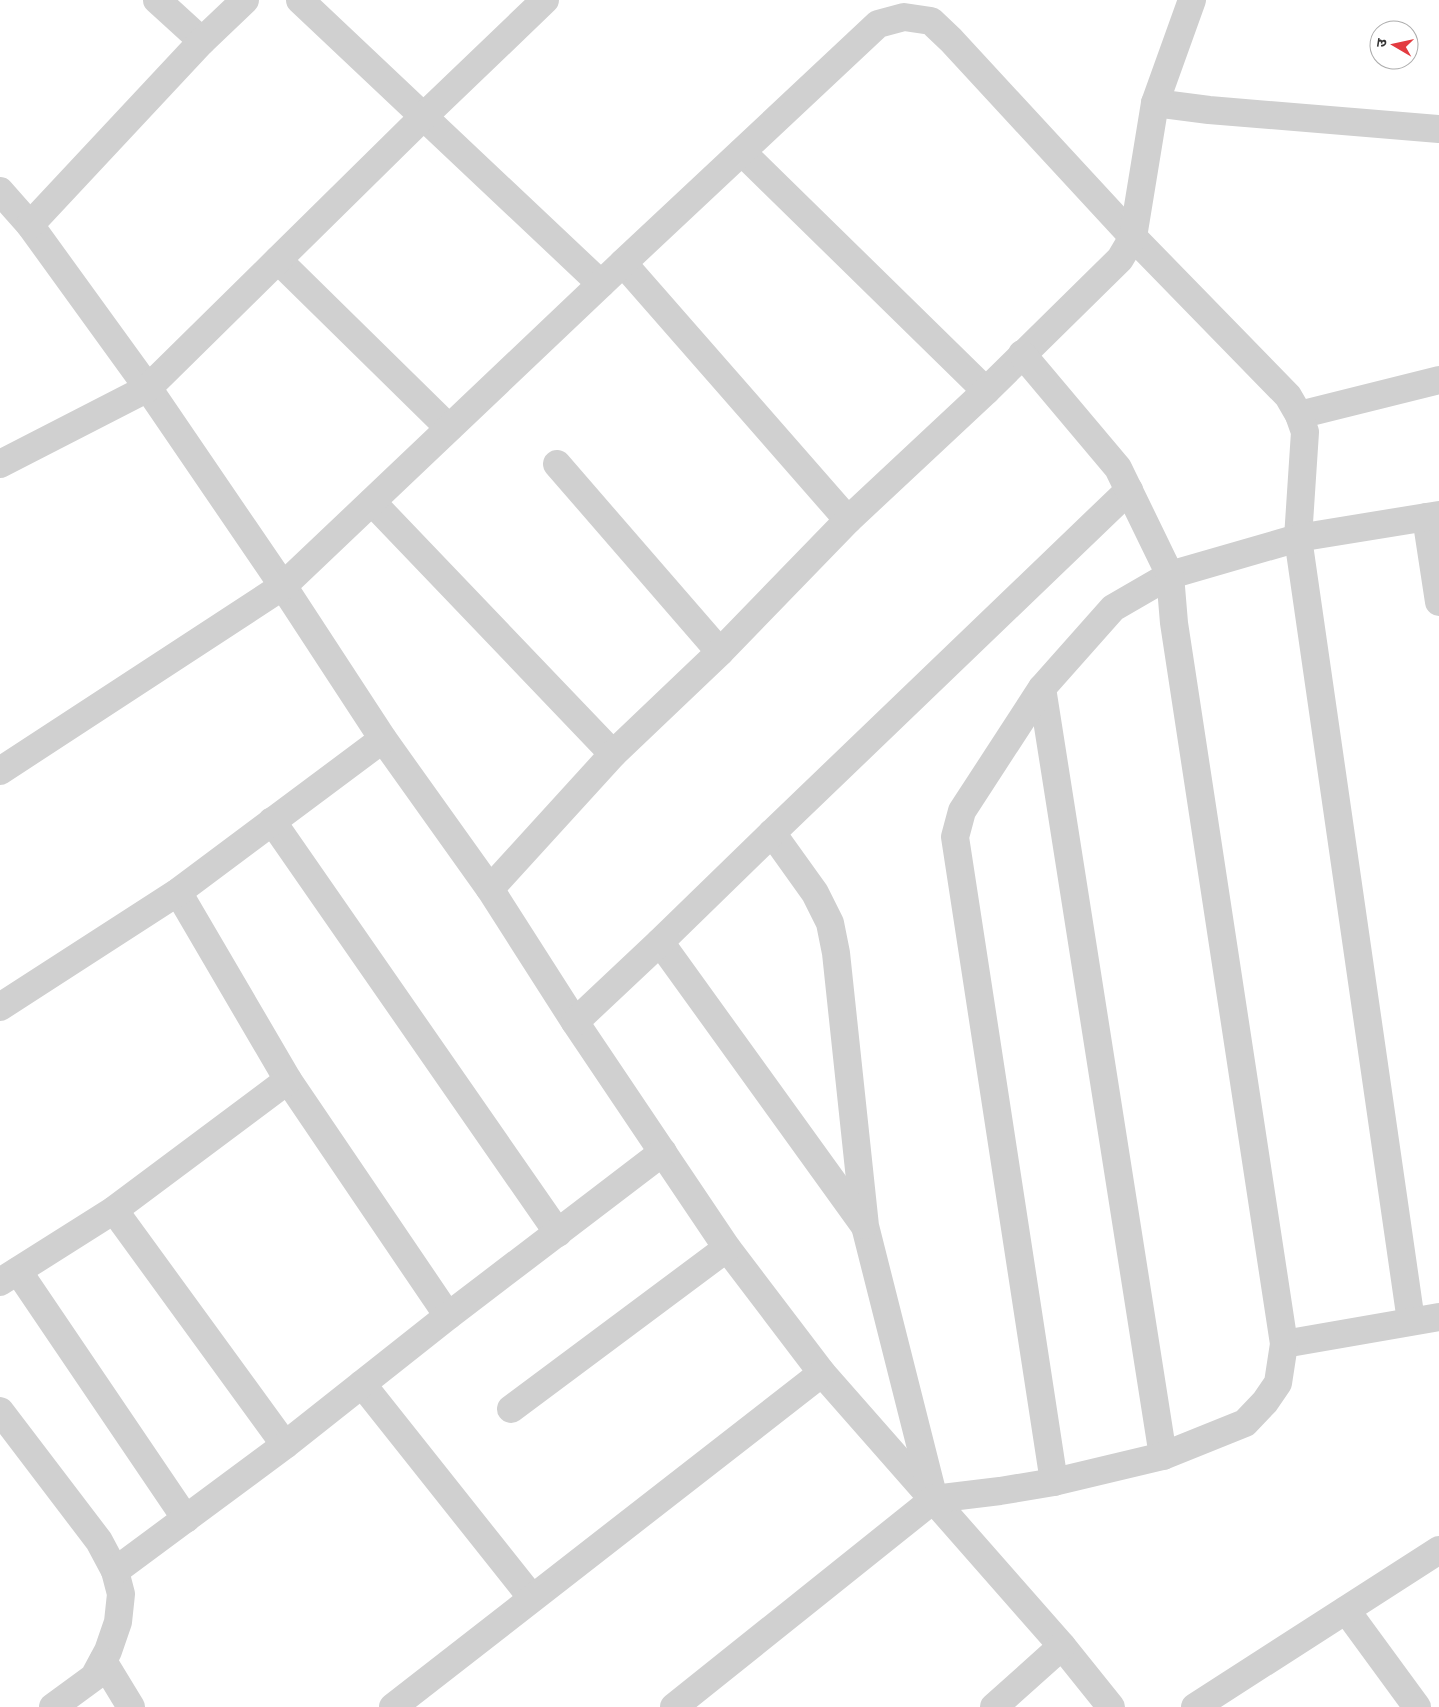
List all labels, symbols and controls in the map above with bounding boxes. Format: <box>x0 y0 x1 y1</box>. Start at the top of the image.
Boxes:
north arrow <box>1369 20 1419 70</box>
text: उ <box>1372 37 1390 48</box>

